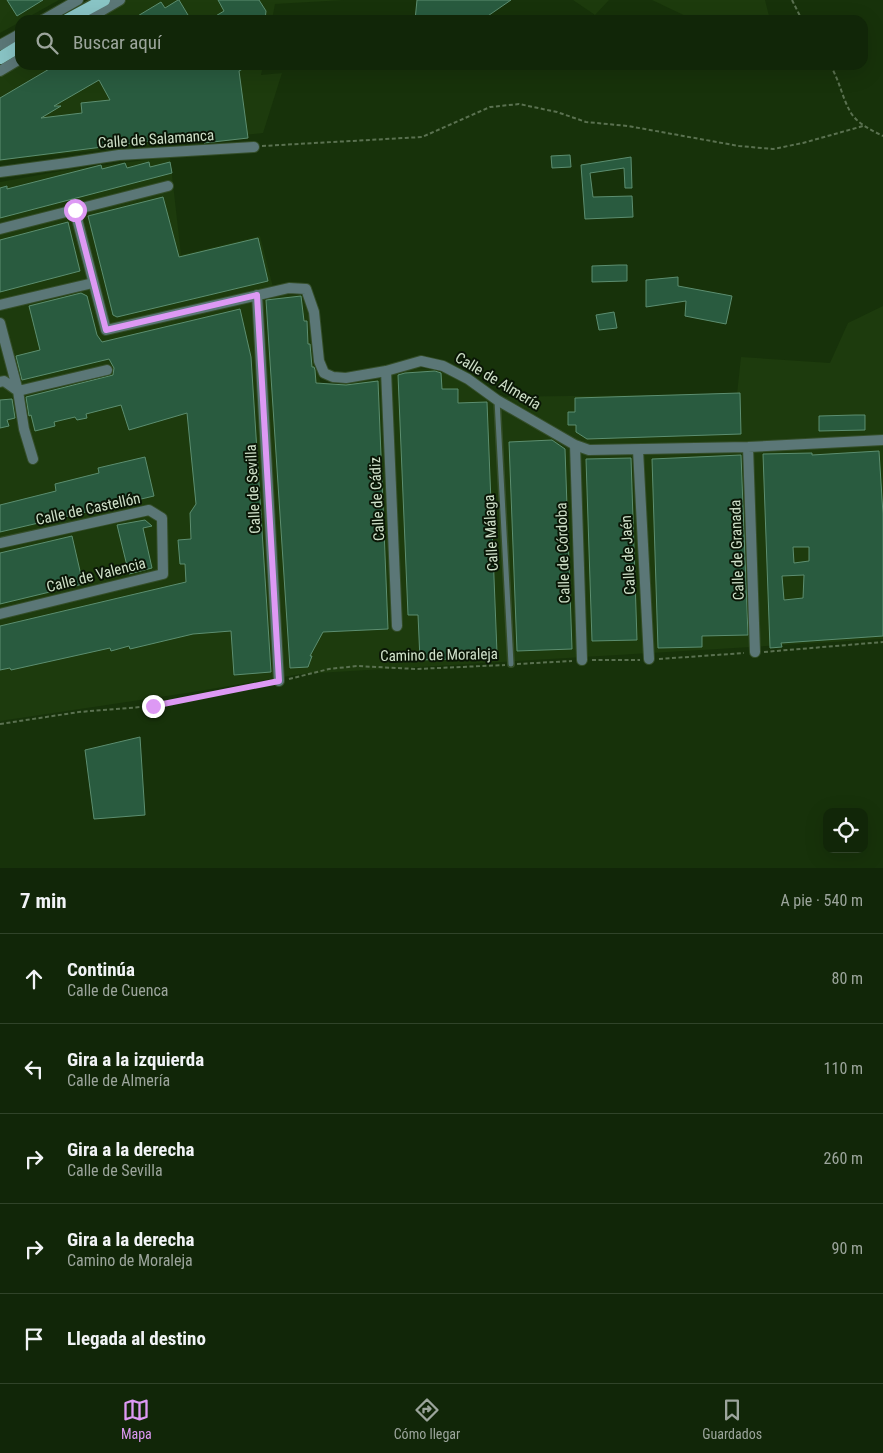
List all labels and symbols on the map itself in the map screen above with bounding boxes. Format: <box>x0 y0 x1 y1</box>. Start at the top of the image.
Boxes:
street label: Calle de Salamanca <box>97 126 215 152</box>
route start <box>64 199 87 222</box>
street label: Calle de Almería <box>452 348 544 414</box>
street label: Calle de Sevilla <box>242 444 264 534</box>
street label: Calle de Cádiz <box>366 457 388 541</box>
street label: Calle de Castellón <box>34 489 142 529</box>
street label: Calle Málaga <box>480 494 502 572</box>
street label: Calle de Granada <box>726 500 748 600</box>
street label: Calle de Córdoba <box>552 502 574 604</box>
street label: Calle de Jaén <box>617 515 639 595</box>
street label: Calle de Valencia <box>45 554 147 596</box>
street label: Camino de Moraleja <box>380 645 498 665</box>
route end <box>142 695 165 718</box>

